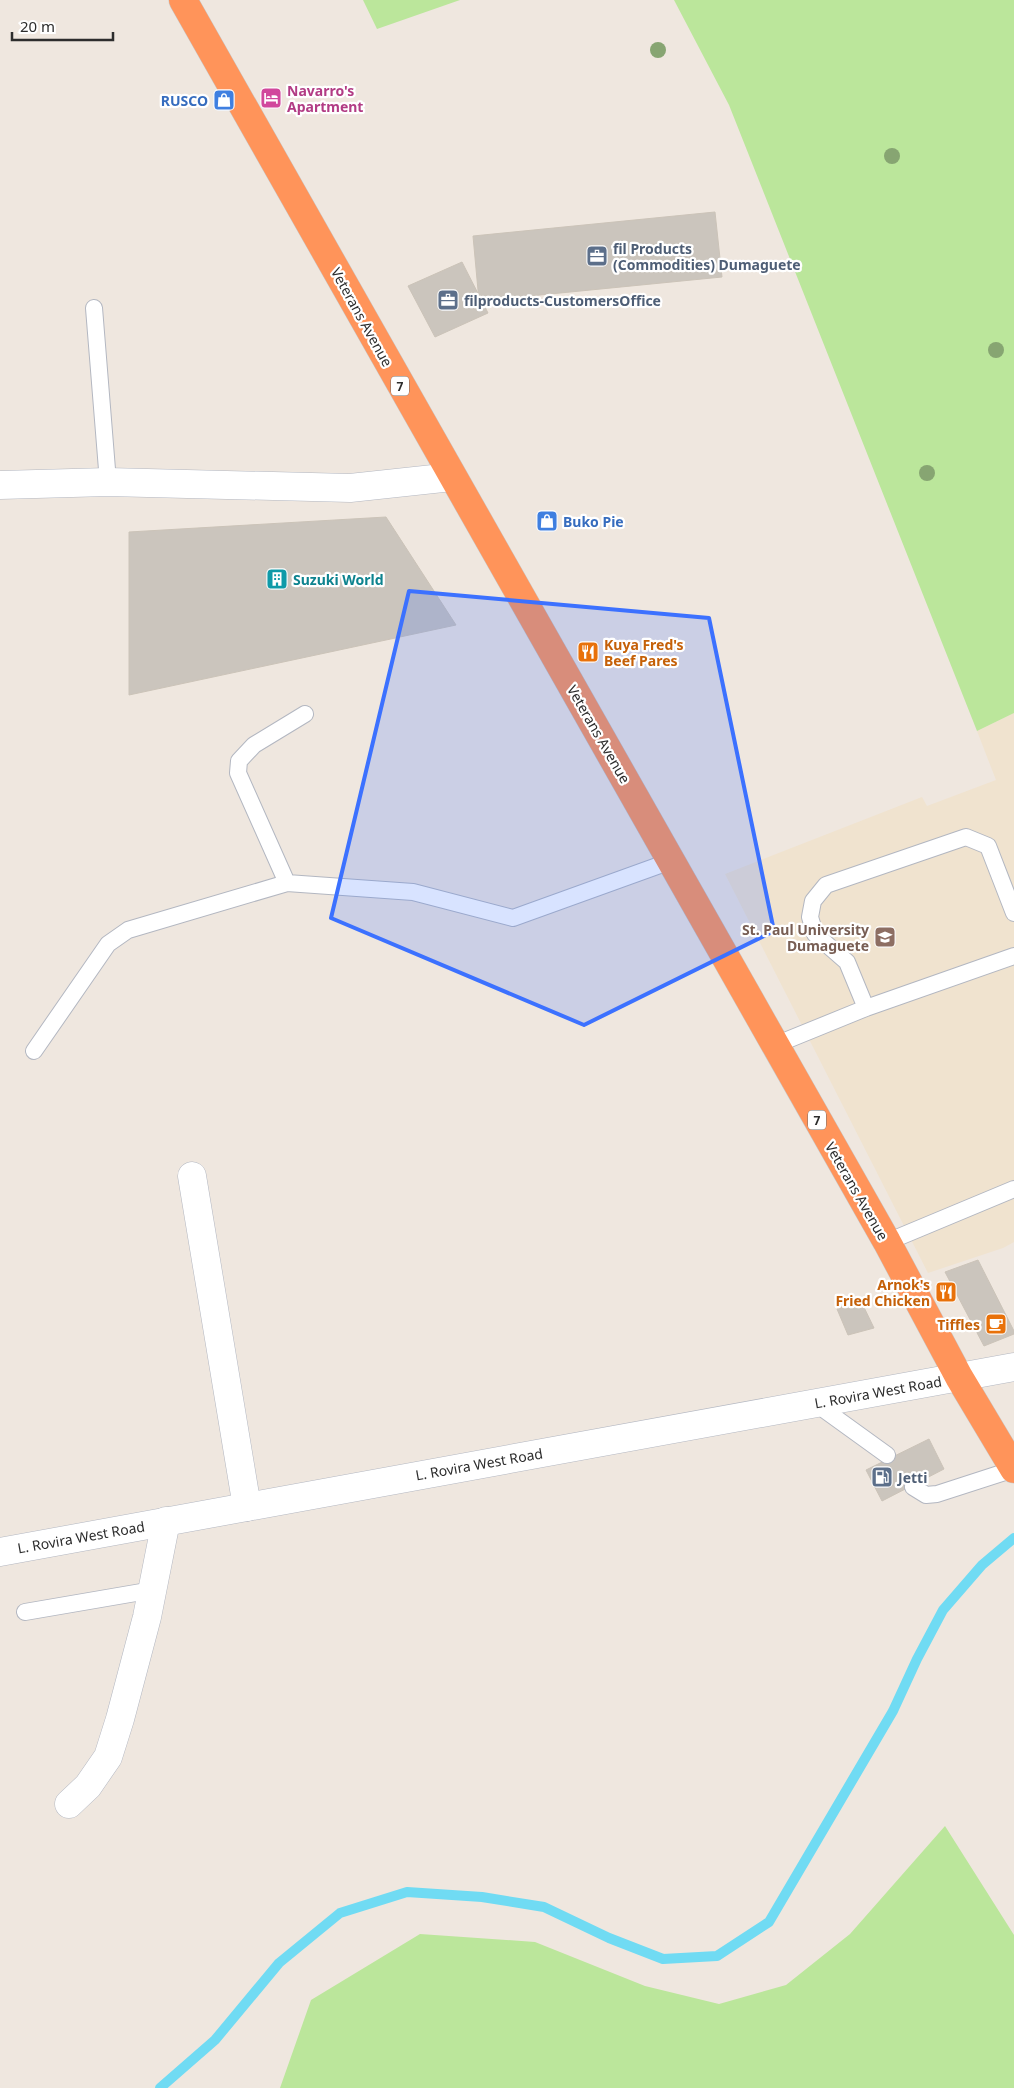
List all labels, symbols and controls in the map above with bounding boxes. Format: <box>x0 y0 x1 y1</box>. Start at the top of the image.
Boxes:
scale bar <box>12 10 114 42</box>
text: 20 m <box>20 16 55 36</box>
place label: Navarro's Apartment <box>287 81 363 116</box>
hotel icon: Navarro's Apartment <box>259 86 283 110</box>
shop icon: RUSCO <box>212 88 236 112</box>
place label: RUSCO <box>161 91 208 110</box>
place label: fil Products (Commodities) Dumaguete <box>613 239 801 274</box>
office icon: fil Products (Commodities) Dumaguete <box>585 244 609 268</box>
street label: Veterans Avenue <box>327 264 397 370</box>
office icon: filproducts-CustomersOffice <box>436 288 460 312</box>
place label: filproducts-CustomersOffice <box>464 291 661 310</box>
road number: 7 <box>391 376 409 396</box>
shop icon: Buko Pie <box>535 509 559 533</box>
place label: Buko Pie <box>563 512 624 531</box>
building icon: Suzuki World <box>265 567 289 591</box>
place label: Suzuki World <box>293 570 384 589</box>
place label: Kuya Fred's Beef Pares <box>604 635 684 670</box>
restaurant icon: Kuya Fred's Beef Pares <box>576 640 600 664</box>
street label: Veterans Avenue <box>563 681 635 787</box>
place label: St. Paul University Dumaguete <box>742 920 869 955</box>
school or university icon: St. Paul University Dumaguete <box>873 925 897 949</box>
road number: 7 <box>808 1110 826 1130</box>
street label: Veterans Avenue <box>821 1138 893 1244</box>
place label: Arnok's Fried Chicken <box>835 1275 930 1310</box>
restaurant icon: Arnok's Fried Chicken <box>934 1280 958 1304</box>
cafe icon: Tiffles <box>984 1312 1008 1336</box>
place label: Tiffles <box>937 1315 980 1334</box>
street label: L. Rovira West Road <box>813 1371 943 1413</box>
street label: L. Rovira West Road <box>414 1443 544 1485</box>
fuel station icon: Jetti <box>870 1465 894 1489</box>
place label: Jetti <box>896 1468 927 1487</box>
street label: L. Rovira West Road <box>16 1516 146 1558</box>

